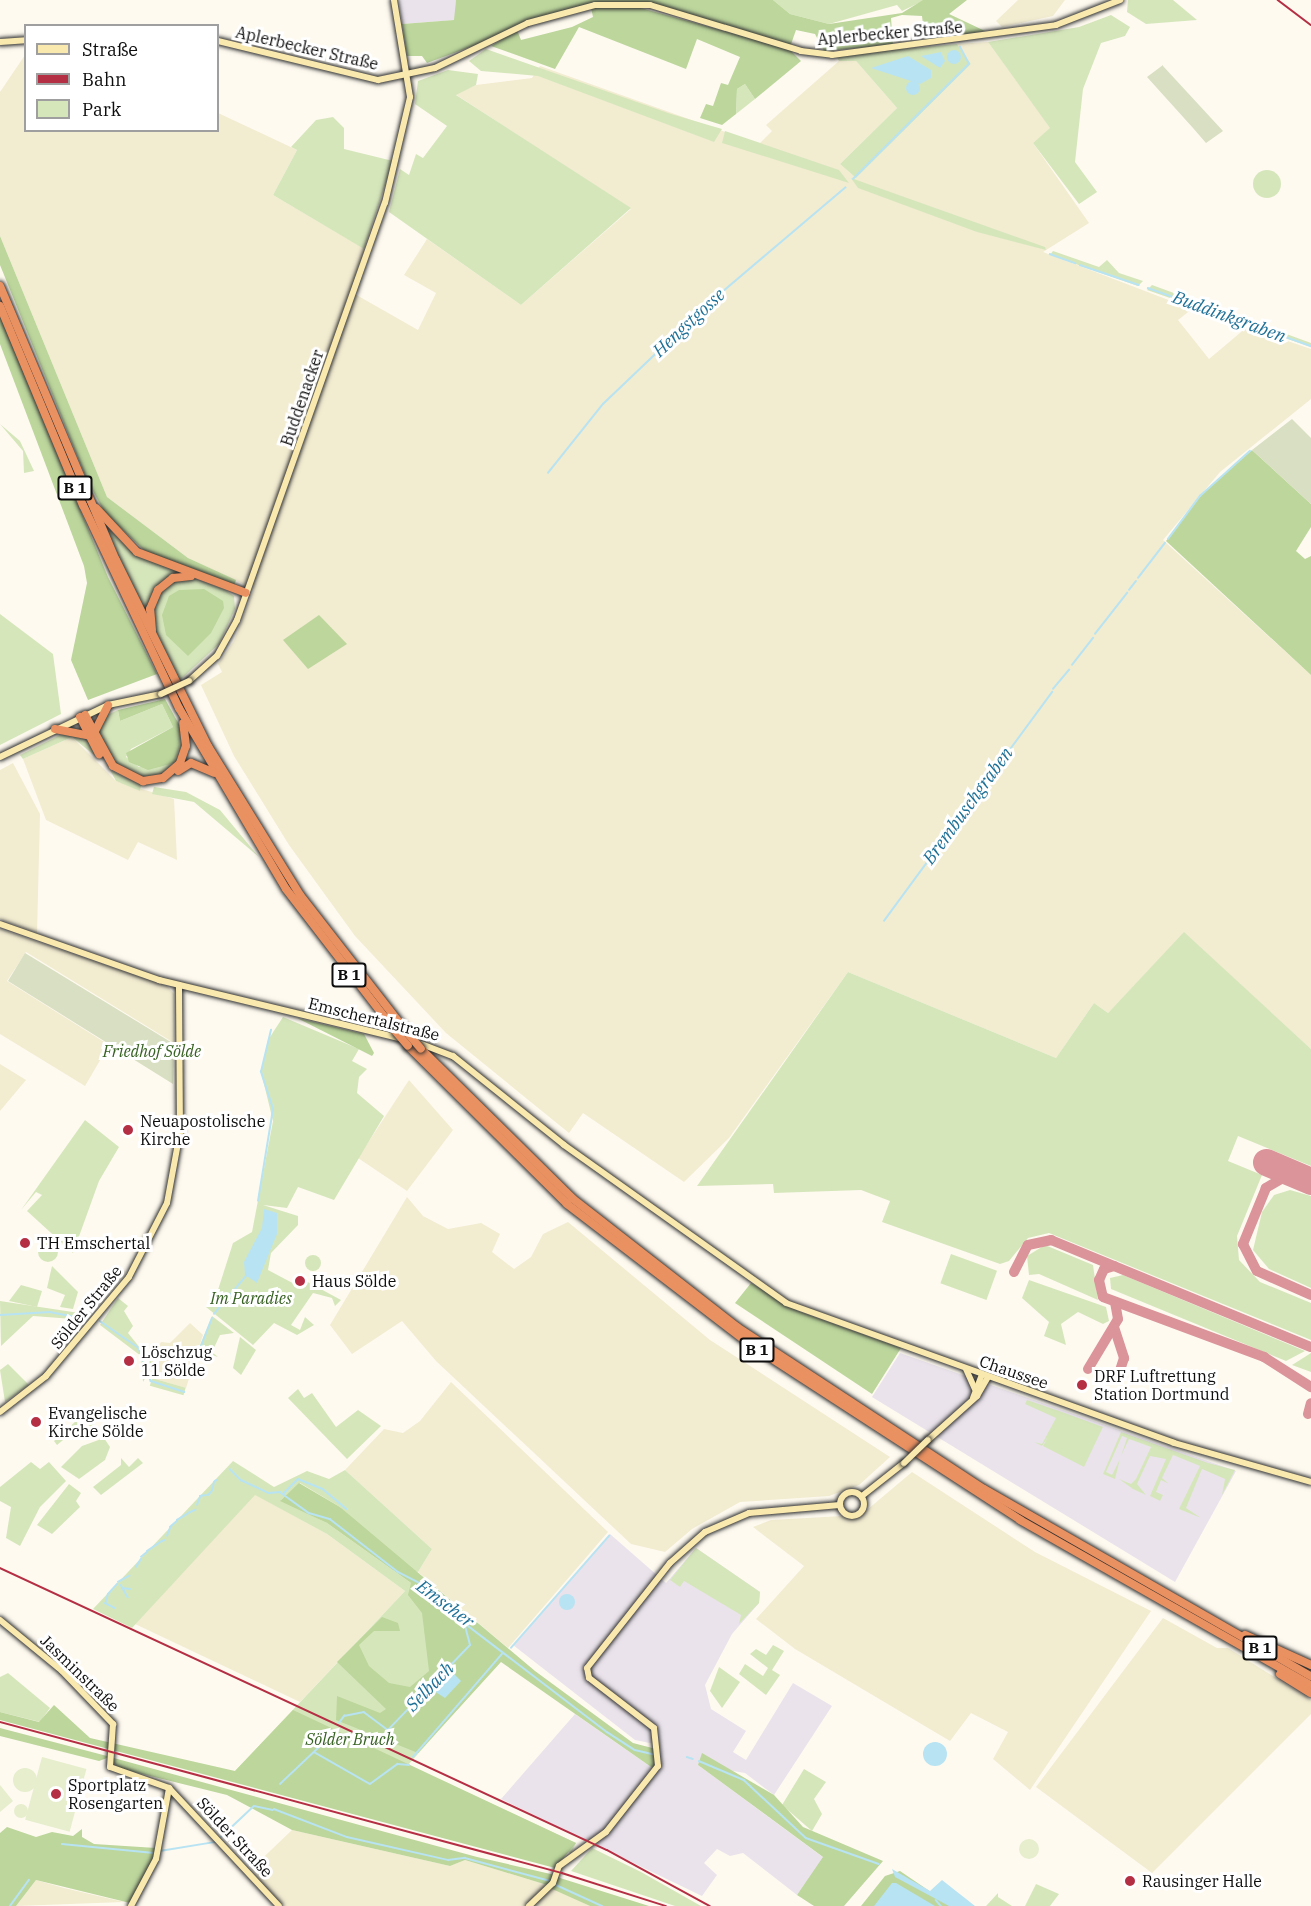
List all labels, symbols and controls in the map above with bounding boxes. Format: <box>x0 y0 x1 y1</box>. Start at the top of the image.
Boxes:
street label: Aplerbecker Straße <box>817 17 963 49</box>
street label: Aplerbecker Straße <box>234 22 380 74</box>
legend <box>24 24 219 132</box>
text: Straße <box>82 38 138 61</box>
text: Bahn <box>82 68 127 91</box>
text: Park <box>82 98 121 121</box>
water label: Hengstgosse <box>648 284 730 362</box>
water label: Buddinkgraben <box>1169 286 1289 348</box>
street label: Buddenacker <box>277 347 327 449</box>
road number: B 1 <box>57 476 93 500</box>
water label: Brembuschgraben <box>918 743 1018 869</box>
road number: B 1 <box>331 963 367 987</box>
street label: Emschertalstraße <box>306 993 442 1045</box>
park label: Friedhof Sölde <box>103 1041 201 1061</box>
place label: Neuapostolische Kirche <box>140 1111 265 1149</box>
marker: Neuapostolische Kirche <box>121 1123 135 1137</box>
place label: TH Emschertal <box>37 1233 150 1253</box>
marker: TH Emschertal <box>18 1236 32 1250</box>
street label: Sölder Straße <box>46 1261 126 1353</box>
place label: Haus Sölde <box>312 1271 396 1291</box>
marker: Haus Sölde <box>293 1274 307 1288</box>
park label: Im Paradies <box>210 1288 292 1308</box>
road number: B 1 <box>739 1338 775 1362</box>
place label: Löschzug 11 Sölde <box>141 1342 212 1380</box>
street label: Chaussee <box>977 1351 1051 1393</box>
marker: Löschzug 11 Sölde <box>122 1354 136 1368</box>
place label: DRF Luftrettung Station Dortmund <box>1094 1366 1230 1404</box>
marker: DRF Luftrettung Station Dortmund <box>1075 1378 1089 1392</box>
place label: Evangelische Kirche Sölde <box>48 1403 147 1441</box>
marker: Evangelische Kirche Sölde <box>29 1415 43 1429</box>
water label: Emscher <box>412 1576 478 1632</box>
street label: Jasminstraße <box>37 1631 123 1715</box>
road number: B 1 <box>1242 1636 1278 1660</box>
water label: Selbach <box>402 1658 458 1716</box>
park label: Sölder Bruch <box>305 1729 395 1749</box>
place label: Sportplatz Rosengarten <box>68 1775 163 1813</box>
marker: Sportplatz Rosengarten <box>49 1787 63 1801</box>
street label: Sölder Straße <box>193 1793 277 1881</box>
place label: Rausinger Halle <box>1142 1871 1262 1891</box>
marker: Rausinger Halle <box>1123 1874 1137 1888</box>

